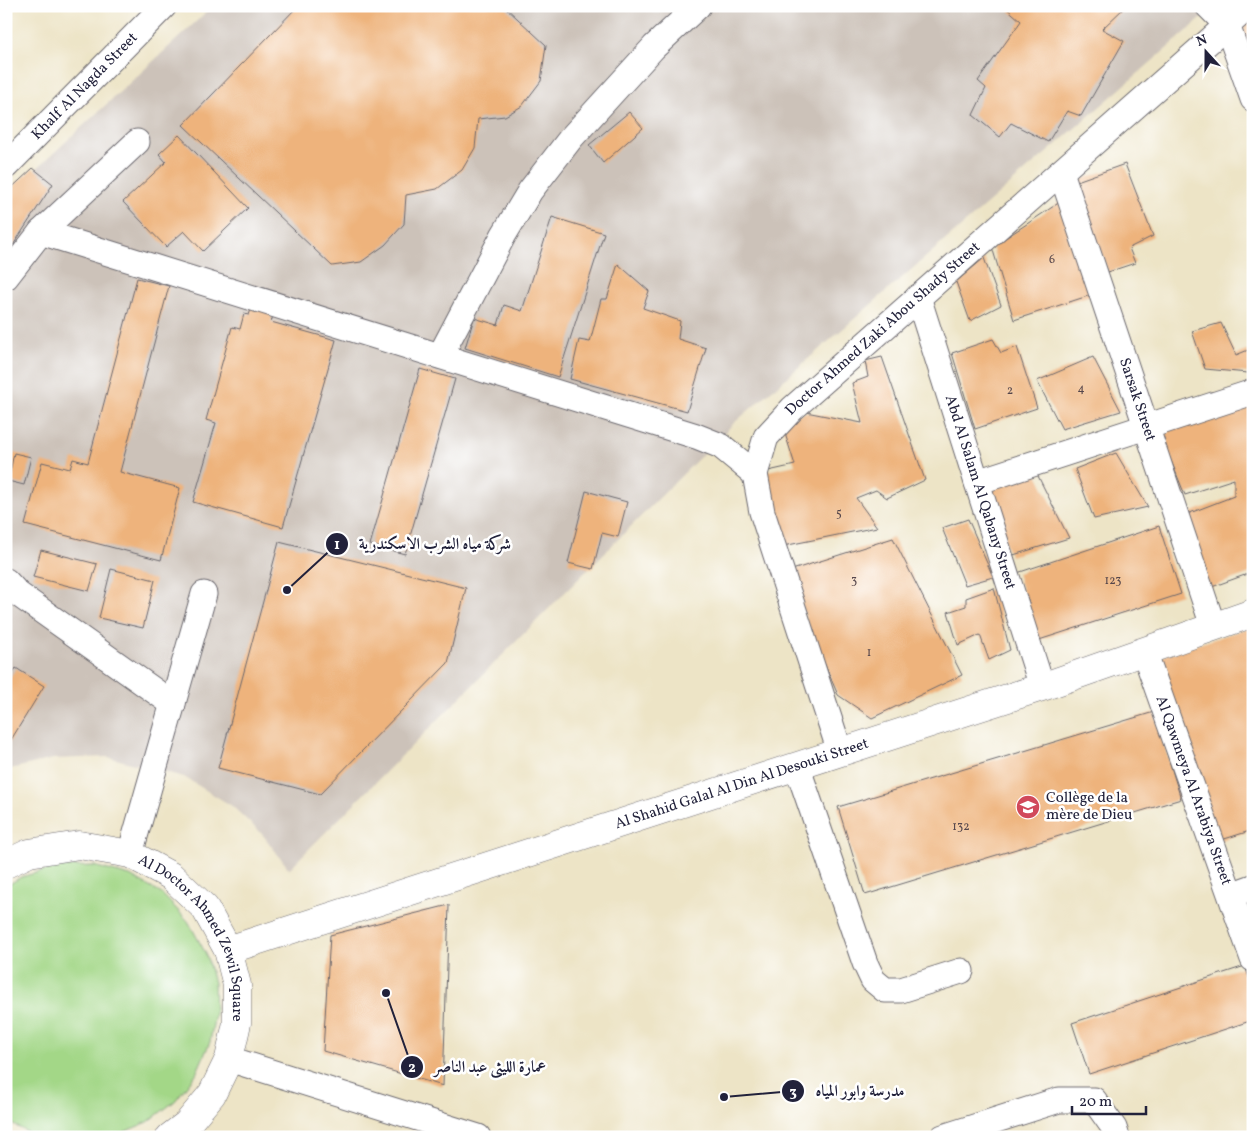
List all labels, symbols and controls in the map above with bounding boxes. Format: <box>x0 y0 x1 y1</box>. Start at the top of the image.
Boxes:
street label: Khalf Al Nagda Street <box>27 28 143 145</box>
north arrow <box>1182 28 1232 78</box>
text: N <box>1194 31 1210 52</box>
street label: Doctor Ahmed Zaki Abou Shady Street <box>780 237 985 420</box>
house number: 6 <box>1049 252 1055 268</box>
street label: Sarsak Street <box>1114 355 1161 444</box>
house number: 4 <box>1077 381 1085 397</box>
house number: 2 <box>1007 383 1013 399</box>
street label: Abd Al Salam Al Qabany Street <box>939 392 1021 592</box>
house number: 5 <box>836 506 842 522</box>
callout: شركة مياه الشرب الاسكندرية <box>324 528 521 559</box>
text: شركة مياه الشرب الاسكندرية <box>359 534 511 556</box>
text: 1 <box>334 535 340 556</box>
house number: 3 <box>851 573 857 589</box>
house number: 123 <box>1105 573 1121 589</box>
house number: 1 <box>867 645 871 661</box>
street label: Al Qawmeya Al Arabiya Street <box>1150 693 1237 888</box>
street label: Al Shahid Galal Al Din Al Desouki Street <box>612 733 871 835</box>
place label: Collège de la mère de Dieu <box>1046 788 1132 826</box>
school or university icon: Collège de la mère de Dieu <box>1015 794 1041 820</box>
house number: 132 <box>952 819 970 835</box>
street label: Al Doctor Ahmed Zewil Square <box>134 850 248 1022</box>
callout: عمارة الليثى عبد الناصر <box>399 1051 556 1082</box>
text: عمارة الليثى عبد الناصر <box>432 1057 546 1079</box>
text: 2 <box>408 1058 416 1079</box>
callout: مدرسة وابور المياه <box>781 1075 915 1106</box>
text: مدرسة وابور المياه <box>815 1081 905 1103</box>
text: 3 <box>789 1082 797 1103</box>
scale bar <box>1072 1083 1145 1115</box>
text: 20 m <box>1079 1092 1112 1113</box>

